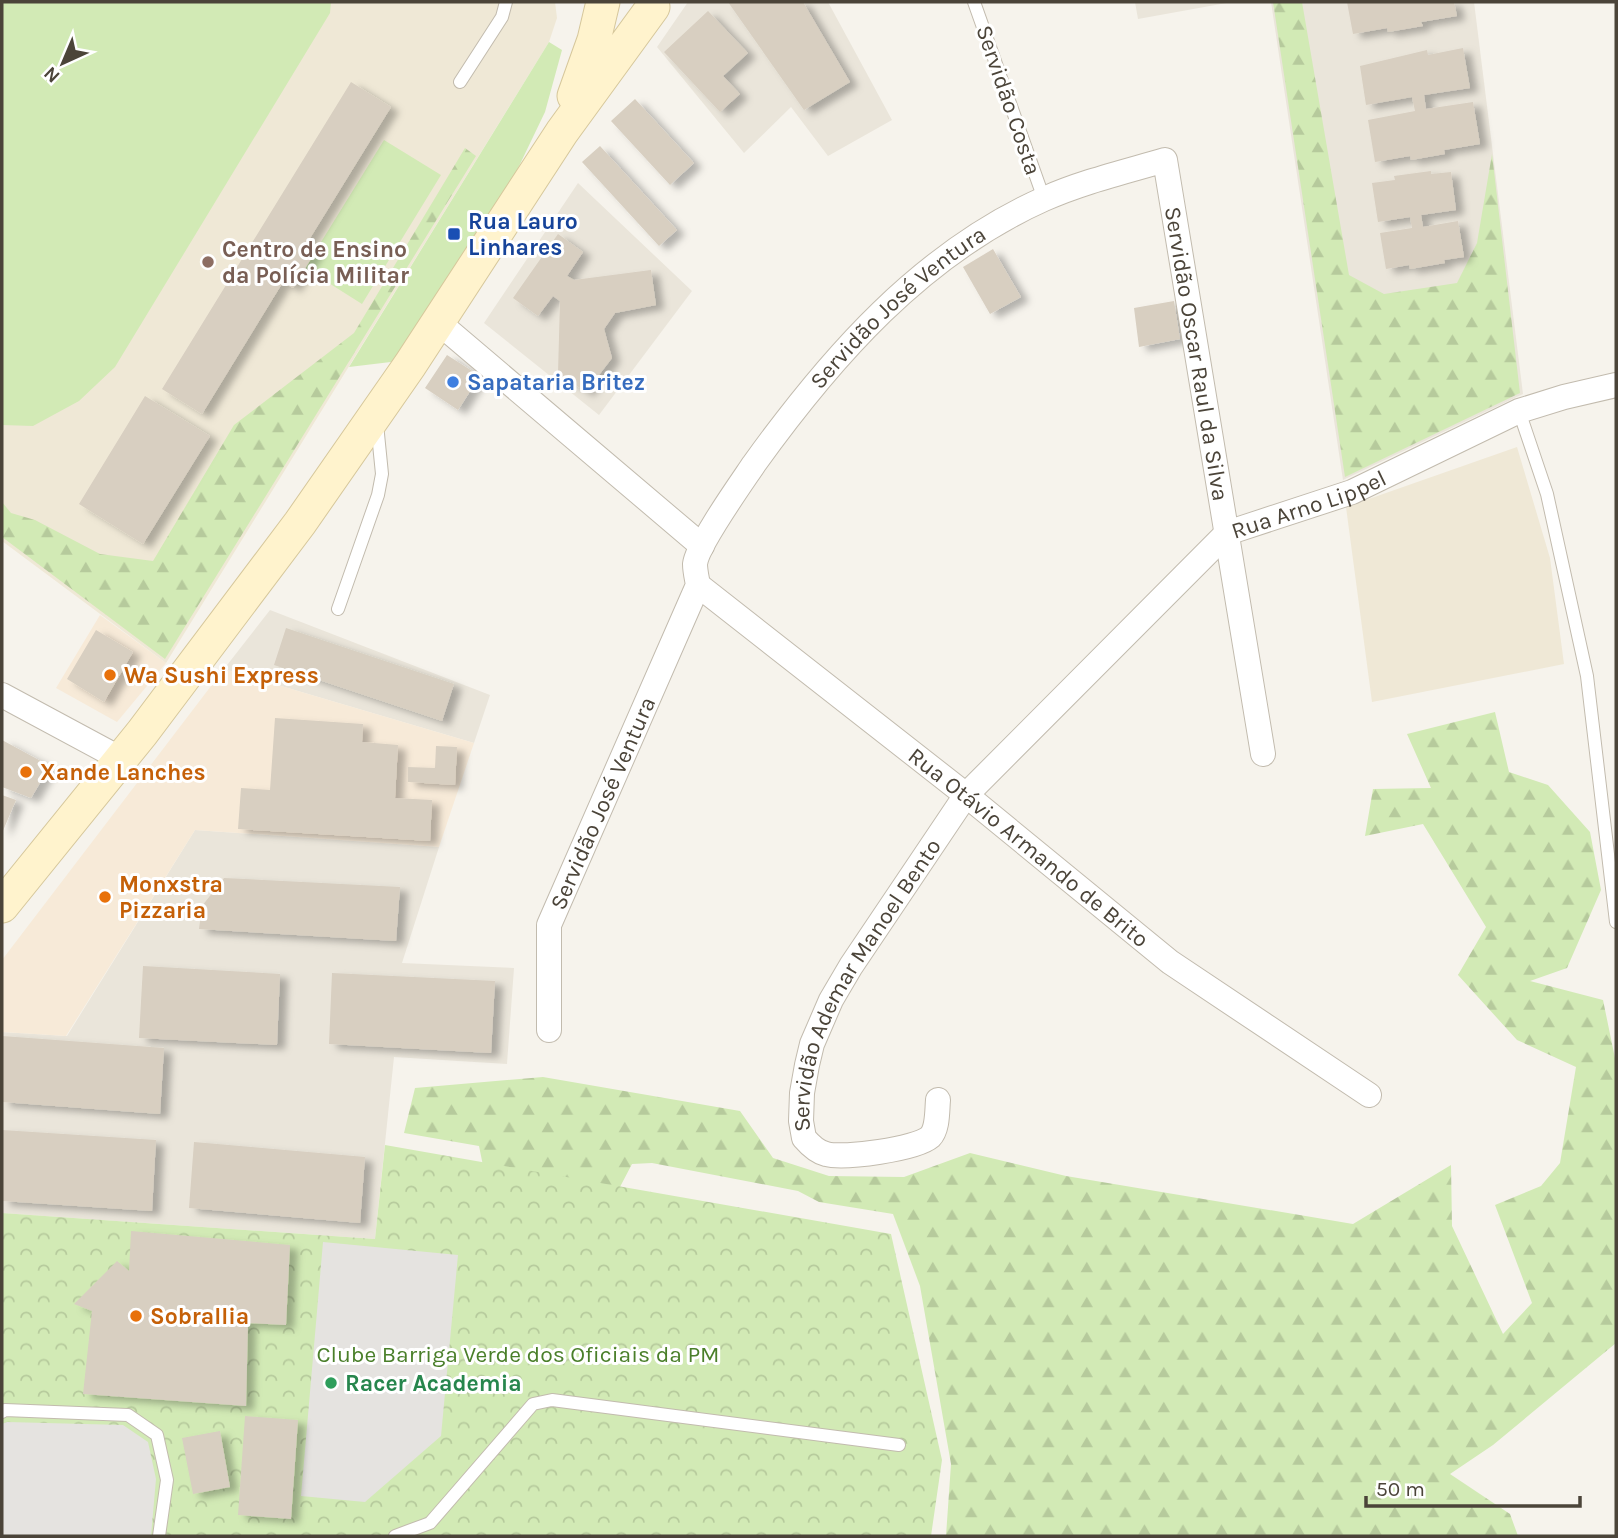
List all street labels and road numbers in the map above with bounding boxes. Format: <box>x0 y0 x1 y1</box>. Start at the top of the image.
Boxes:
street label: Servidão Costa <box>970 22 1047 179</box>
street label: Servidão Oscar Raul da Silva <box>1159 204 1234 503</box>
street label: Servidão José Ventura <box>804 220 991 394</box>
street label: Rua Arno Lippel <box>1228 465 1391 545</box>
street label: Servidão José Ventura <box>544 693 661 914</box>
street label: Rua Otávio Armando de Brito <box>903 742 1154 953</box>
street label: Servidão Ademar Manoel Bento <box>788 834 947 1134</box>

